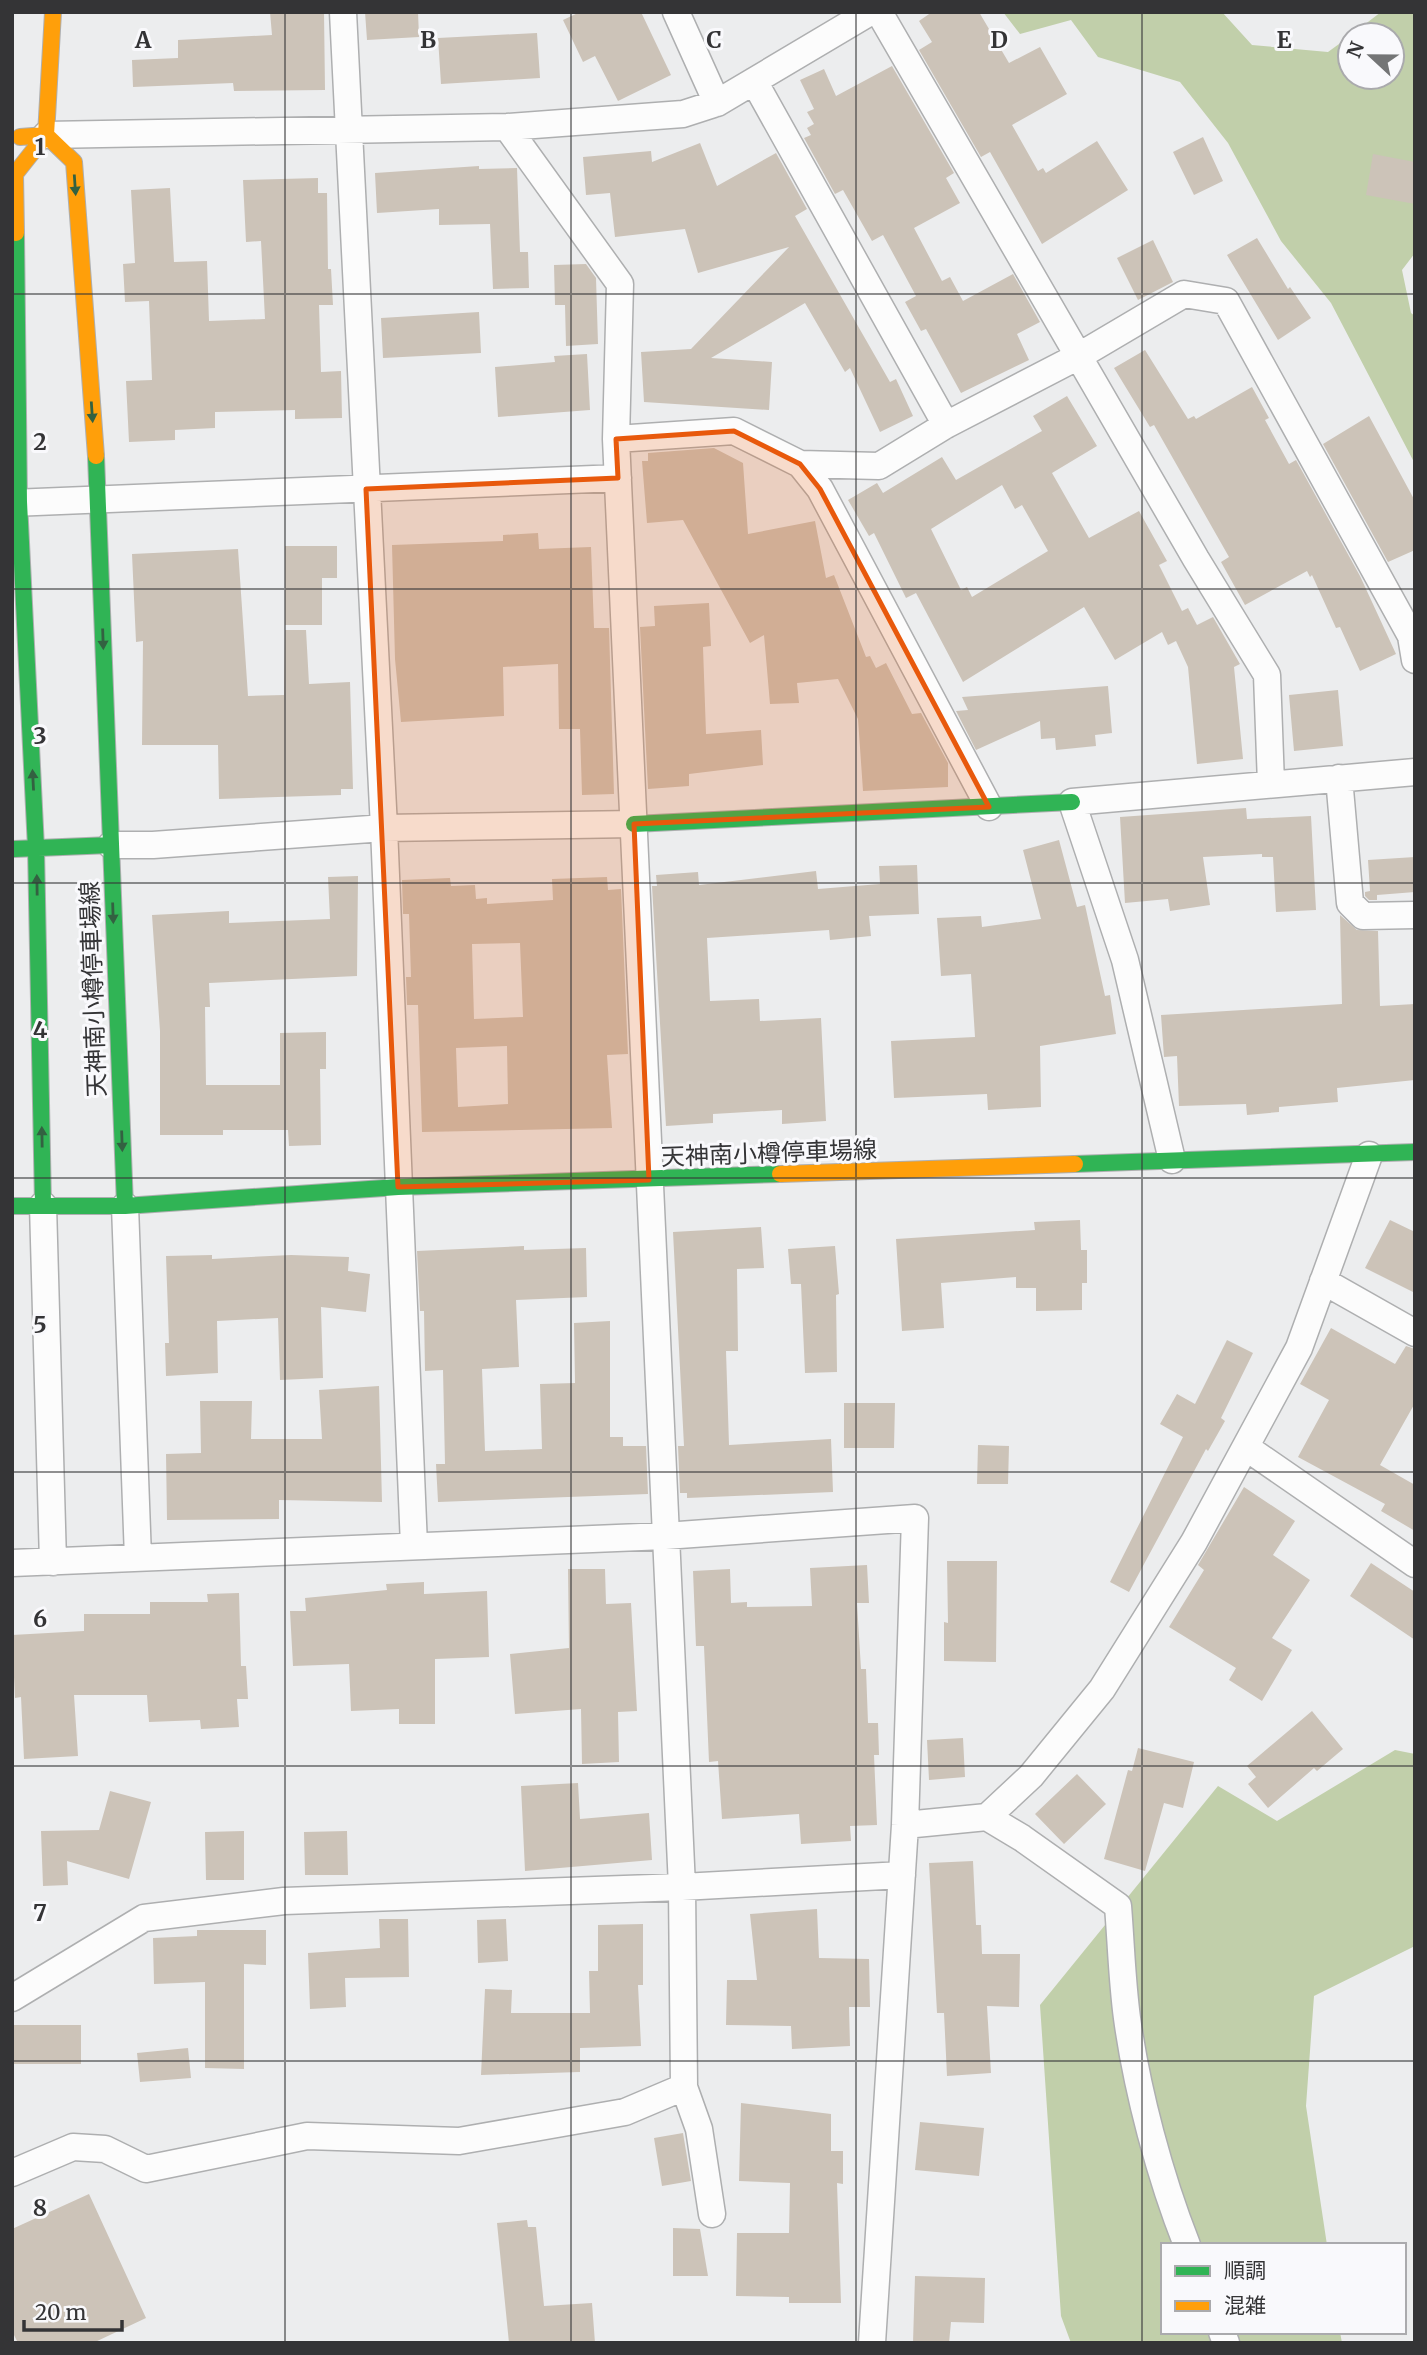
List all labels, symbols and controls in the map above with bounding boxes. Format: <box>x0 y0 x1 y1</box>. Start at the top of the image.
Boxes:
north arrow <box>1336 21 1406 91</box>
text: A <box>134 25 152 54</box>
text: B <box>420 25 436 54</box>
text: C <box>706 25 722 54</box>
text: D <box>990 25 1008 54</box>
text: E <box>1276 25 1292 54</box>
text: N <box>1341 38 1369 61</box>
text: 1 <box>35 132 46 161</box>
one-way arrow <box>70 174 81 196</box>
one-way arrow <box>87 401 98 423</box>
text: 2 <box>33 427 47 456</box>
one-way arrow <box>98 628 109 650</box>
text: 3 <box>33 721 47 750</box>
one-way arrow <box>28 769 39 791</box>
one-way arrow <box>31 874 43 896</box>
street label: 天神南小樽停車場線 <box>74 881 112 1097</box>
one-way arrow <box>108 903 119 925</box>
text: 4 <box>33 1015 48 1044</box>
one-way arrow <box>36 1126 47 1148</box>
one-way arrow <box>117 1130 128 1152</box>
street label: 天神南小樽停車場線 <box>661 1134 877 1172</box>
text: 5 <box>33 1310 47 1339</box>
text: 6 <box>33 1604 47 1633</box>
text: 7 <box>33 1898 47 1927</box>
text: 8 <box>33 2193 47 2222</box>
legend <box>1161 2243 1406 2334</box>
text: 順調 <box>1224 2257 1266 2284</box>
scale bar <box>24 2288 122 2332</box>
text: 混雑 <box>1224 2292 1266 2319</box>
text: 20 m <box>35 2299 87 2326</box>

